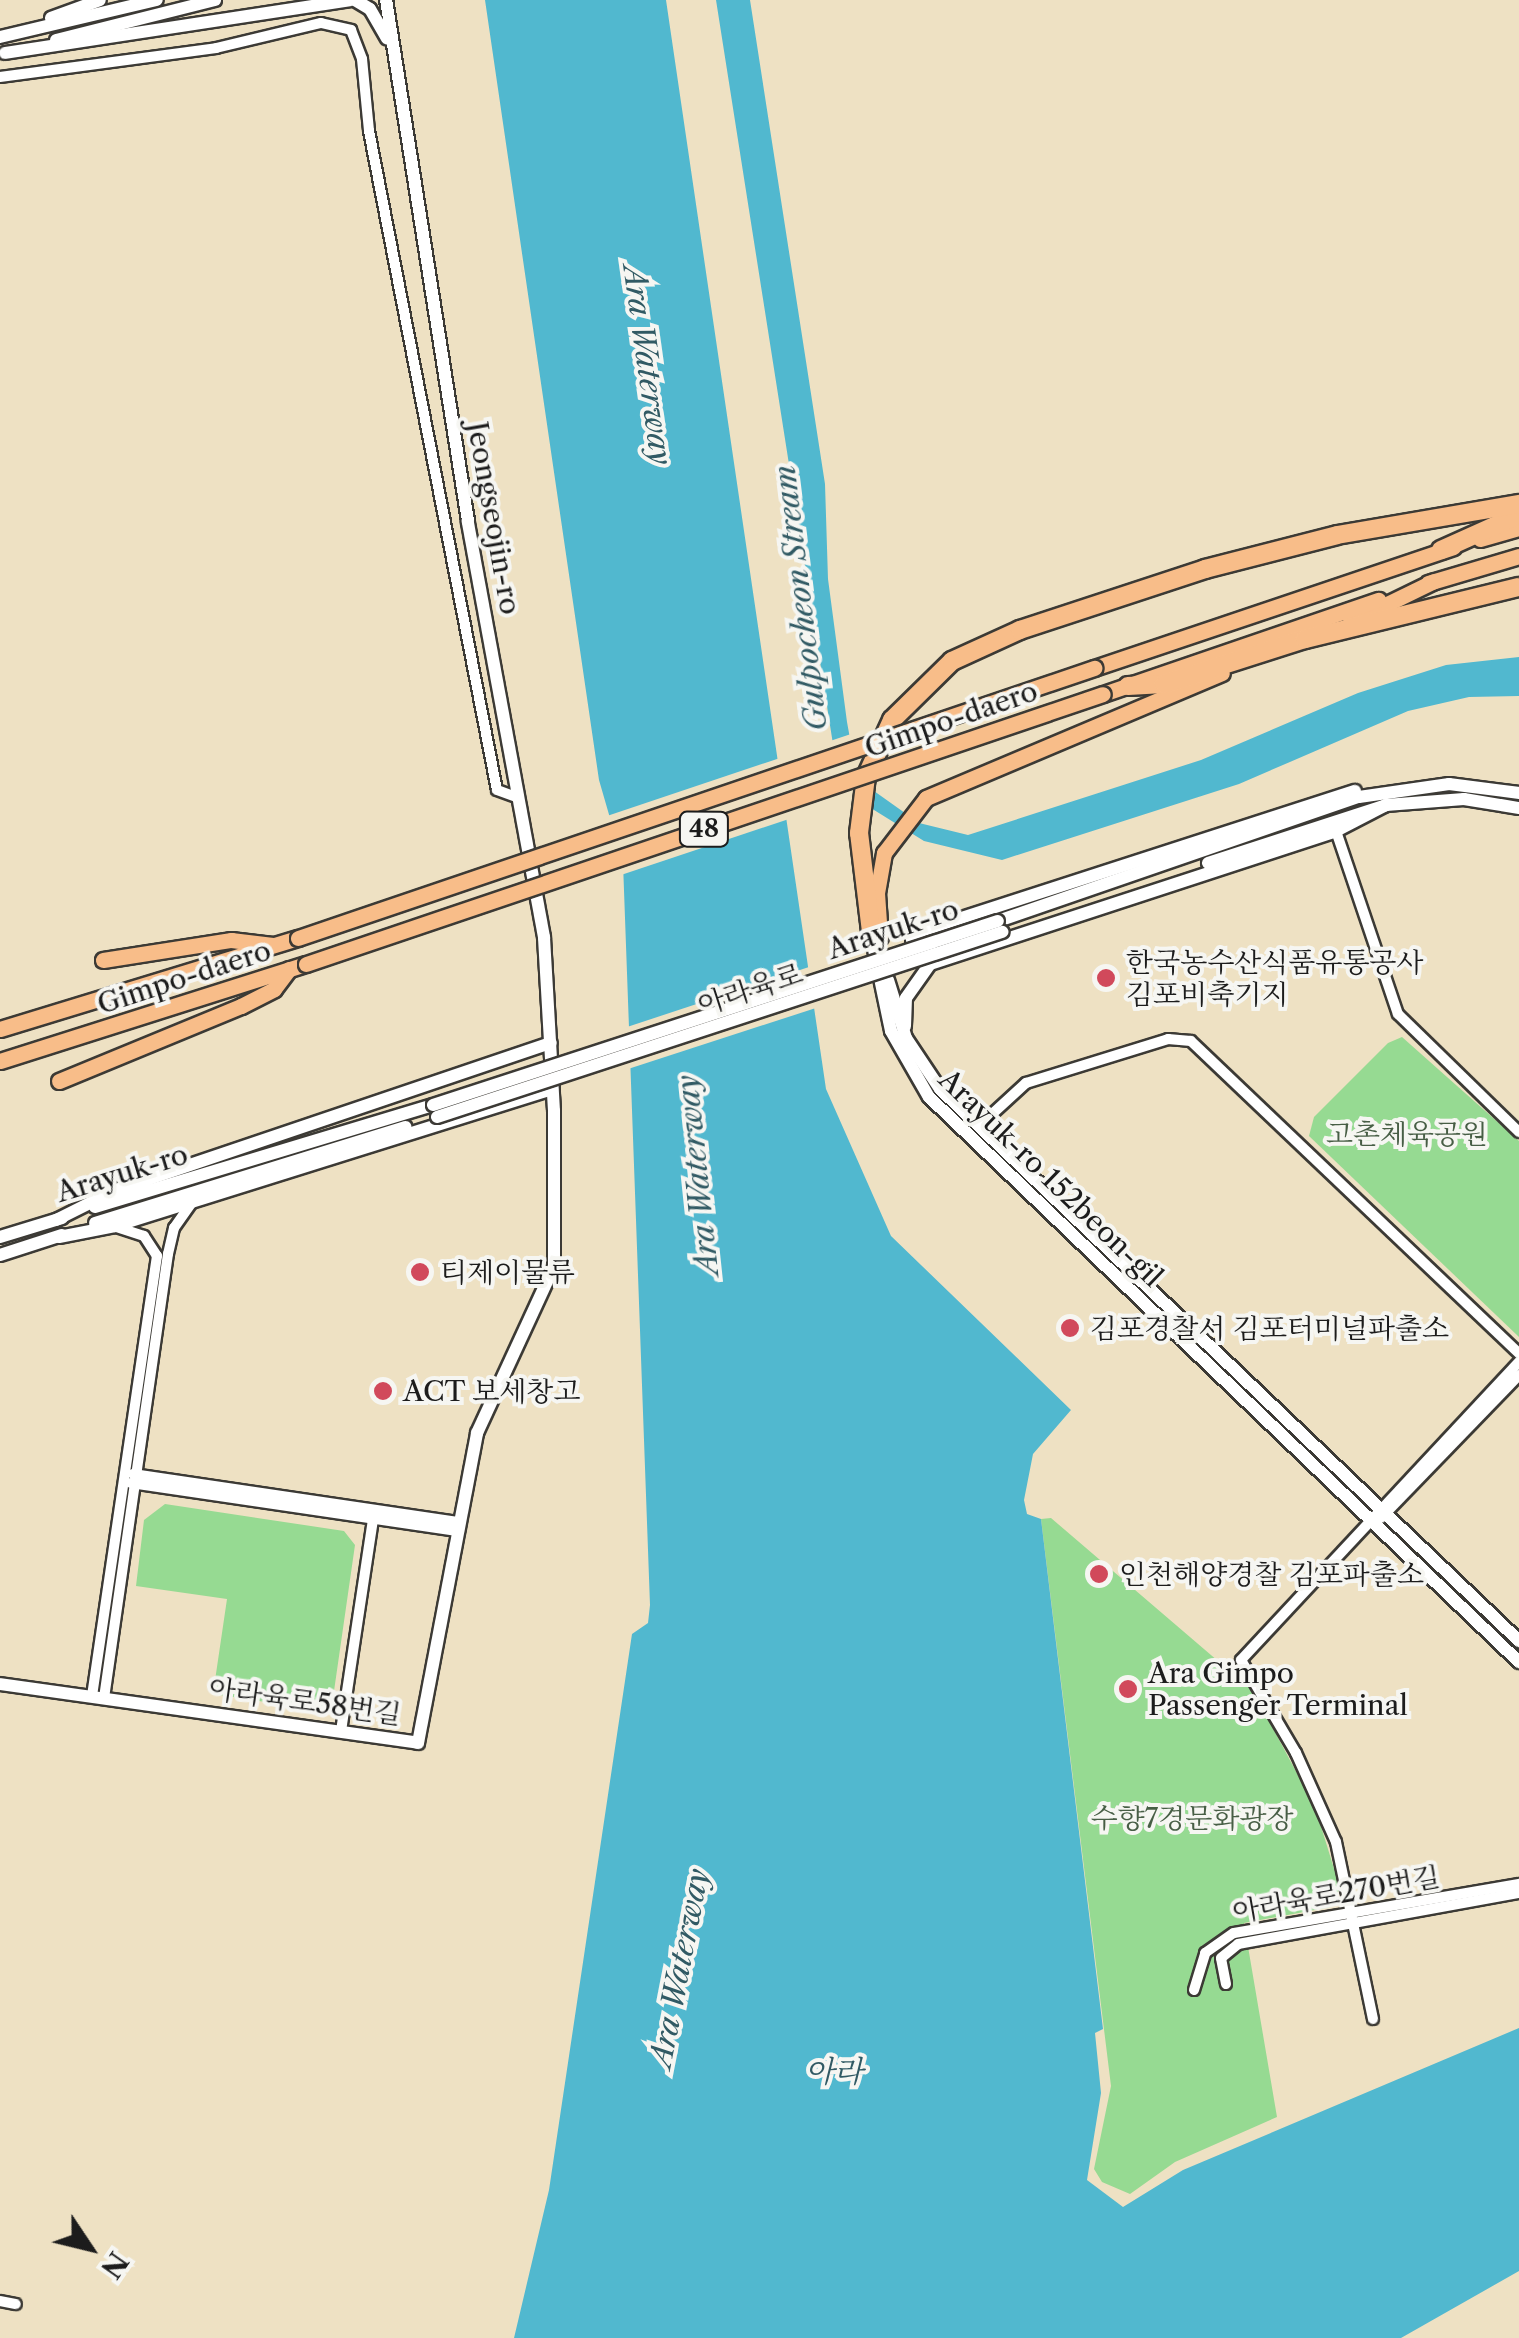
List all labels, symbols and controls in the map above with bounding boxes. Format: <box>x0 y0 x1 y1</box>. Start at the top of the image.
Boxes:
water label: Ara Waterway <box>615 263 679 467</box>
street label: Jeongseojin-ro <box>461 419 527 617</box>
water label: Gulpocheon Stream <box>767 463 835 733</box>
street label: Gimpo-daero <box>860 674 1042 764</box>
road number: 48 <box>676 809 732 849</box>
street label: Arayuk-ro <box>823 892 963 966</box>
street label: Gimpo-daero <box>93 933 275 1021</box>
place label: 한국농수산식품유통공사 김포비축기지 <box>1126 945 1424 1011</box>
street label: 아라육로 <box>693 956 807 1022</box>
marker: 한국농수산식품유통공사 김포비축기지 <box>1095 967 1117 989</box>
street label: Arayuk-ro 152beon-gil <box>932 1062 1170 1294</box>
water label: Ara Waterway <box>670 1073 726 1277</box>
park label: 고촌체육공원 <box>1326 1117 1488 1151</box>
street label: Arayuk-ro <box>52 1137 192 1209</box>
place label: 티제이물류 <box>440 1255 575 1289</box>
marker: 티제이물류 <box>409 1261 431 1283</box>
place label: 김포경찰서 김포터미널파출소 <box>1090 1311 1449 1345</box>
marker: 김포경찰서 김포터미널파출소 <box>1059 1317 1081 1339</box>
place label: ACT 보세창고 <box>403 1374 581 1408</box>
marker: ACT 보세창고 <box>372 1380 394 1402</box>
place label: 인천해양경찰 김포파출소 <box>1119 1557 1424 1591</box>
marker: 인천해양경찰 김포파출소 <box>1088 1563 1110 1585</box>
place label: Ara Gimpo Passenger Terminal <box>1148 1656 1409 1722</box>
street label: 아라육로58번길 <box>207 1671 403 1731</box>
marker: Ara Gimpo Passenger Terminal <box>1117 1678 1139 1700</box>
park label: 수향7경문화광장 <box>1090 1801 1294 1835</box>
street label: 아라육로270번길 <box>1230 1859 1442 1929</box>
water label: Ara Waterway <box>643 1866 717 2070</box>
water label: 아라 <box>805 2054 863 2090</box>
north arrow <box>40 2198 140 2298</box>
text: N <box>94 2245 135 2285</box>

